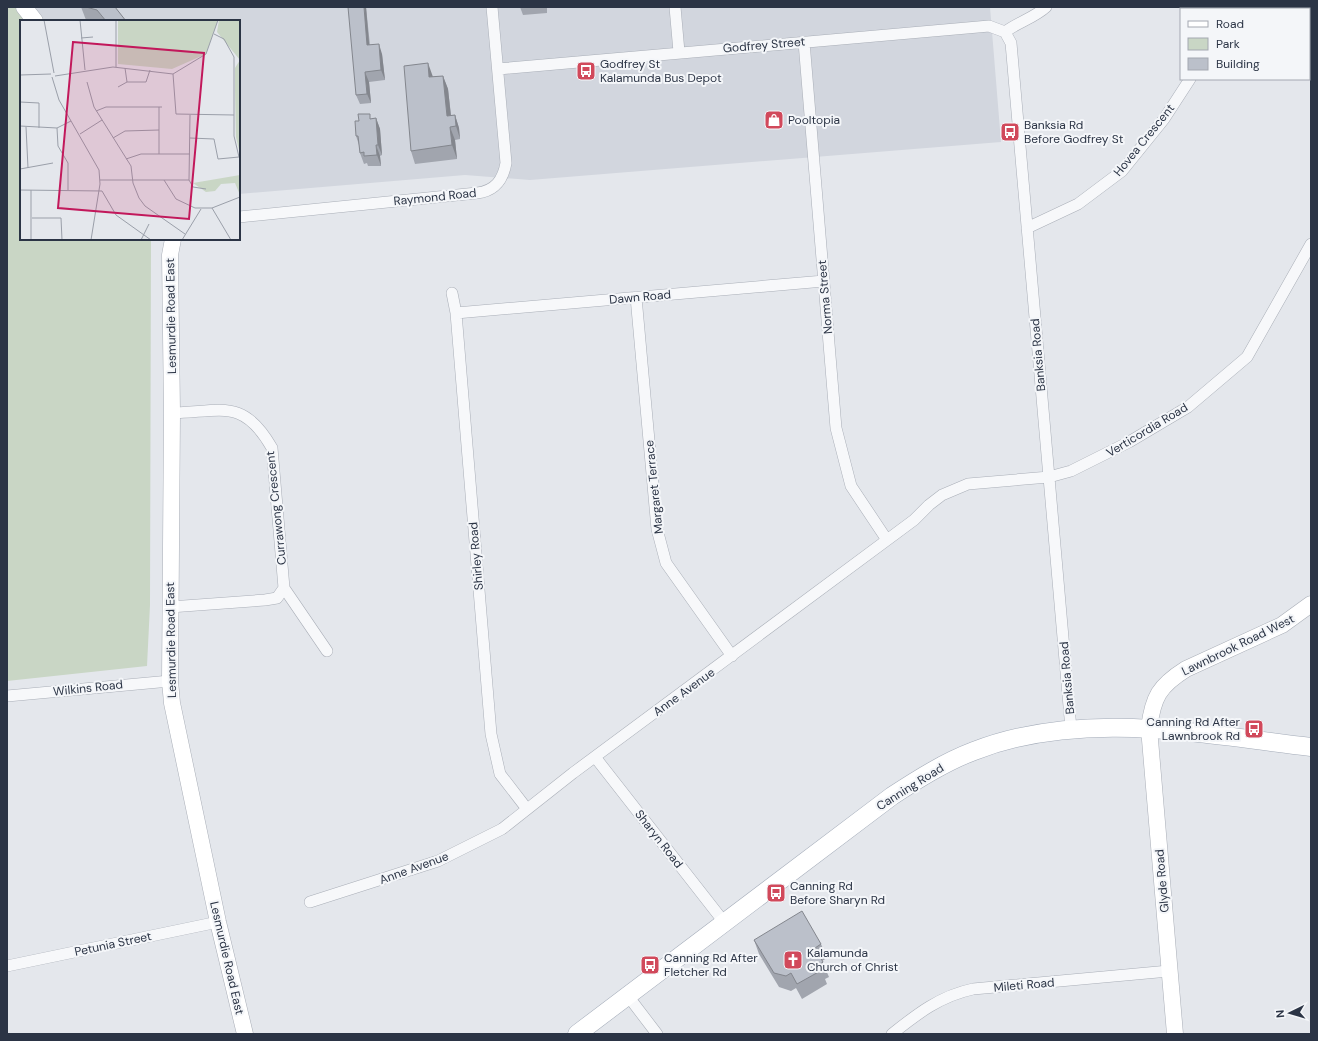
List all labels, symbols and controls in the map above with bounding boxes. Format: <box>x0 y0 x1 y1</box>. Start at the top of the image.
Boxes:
legend <box>1180 8 1310 80</box>
text: Road <box>1216 16 1244 32</box>
inset map <box>20 20 240 240</box>
street label: Godfrey Street <box>722 33 806 57</box>
text: Park <box>1216 36 1240 52</box>
place label: Godfrey St Kalamunda Bus Depot <box>600 56 722 86</box>
text: Building <box>1216 56 1260 72</box>
bus stop icon: Godfrey St Kalamunda Bus Depot <box>575 60 597 82</box>
street label: Hovea Crescent <box>1110 100 1178 179</box>
shop icon: Pooltopia <box>763 109 785 131</box>
place label: Pooltopia <box>788 112 840 128</box>
place label: Banksia Rd Before Godfrey St <box>1024 117 1124 147</box>
bus stop icon: Banksia Rd Before Godfrey St <box>999 121 1021 143</box>
street label: Raymond Road <box>393 185 477 209</box>
street label: Lesmurdie Road East <box>162 258 180 374</box>
street label: Norma Street <box>814 259 836 335</box>
street label: Dawn Road <box>608 286 672 308</box>
street label: Banksia Road <box>1027 318 1049 392</box>
street label: Verticordia Road <box>1103 399 1191 461</box>
street label: Margaret Terrace <box>641 439 667 535</box>
street label: Currawong Crescent <box>262 450 290 566</box>
street label: Shirley Road <box>465 521 487 591</box>
street label: Lesmurdie Road East <box>162 582 180 698</box>
street label: Lawnbrook Road West <box>1179 611 1297 679</box>
street label: Banksia Road <box>1056 641 1078 715</box>
street label: Anne Avenue <box>650 664 718 720</box>
street label: Wilkins Road <box>52 676 124 700</box>
place label: Canning Rd After Lawnbrook Rd <box>1146 714 1241 744</box>
bus stop icon: Canning Rd After Lawnbrook Rd <box>1243 718 1265 740</box>
street label: Canning Road <box>873 760 947 814</box>
street label: Sharyn Road <box>631 807 687 871</box>
street label: Anne Avenue <box>377 848 451 888</box>
street label: Glyde Road <box>1151 849 1173 913</box>
place label: Canning Rd Before Sharyn Rd <box>790 878 885 908</box>
bus stop icon: Canning Rd Before Sharyn Rd <box>765 882 787 904</box>
street label: Lesmurdie Road East <box>206 900 248 1017</box>
street label: Petunia Street <box>73 928 153 960</box>
place label: Kalamunda Church of Christ <box>807 945 899 975</box>
church icon: Kalamunda Church of Christ <box>782 949 804 971</box>
place label: Canning Rd After Fletcher Rd <box>664 950 758 980</box>
bus stop icon: Canning Rd After Fletcher Rd <box>639 954 661 976</box>
street label: Mileti Road <box>993 974 1055 996</box>
north arrow <box>1270 993 1310 1033</box>
text: N <box>1273 1009 1287 1018</box>

